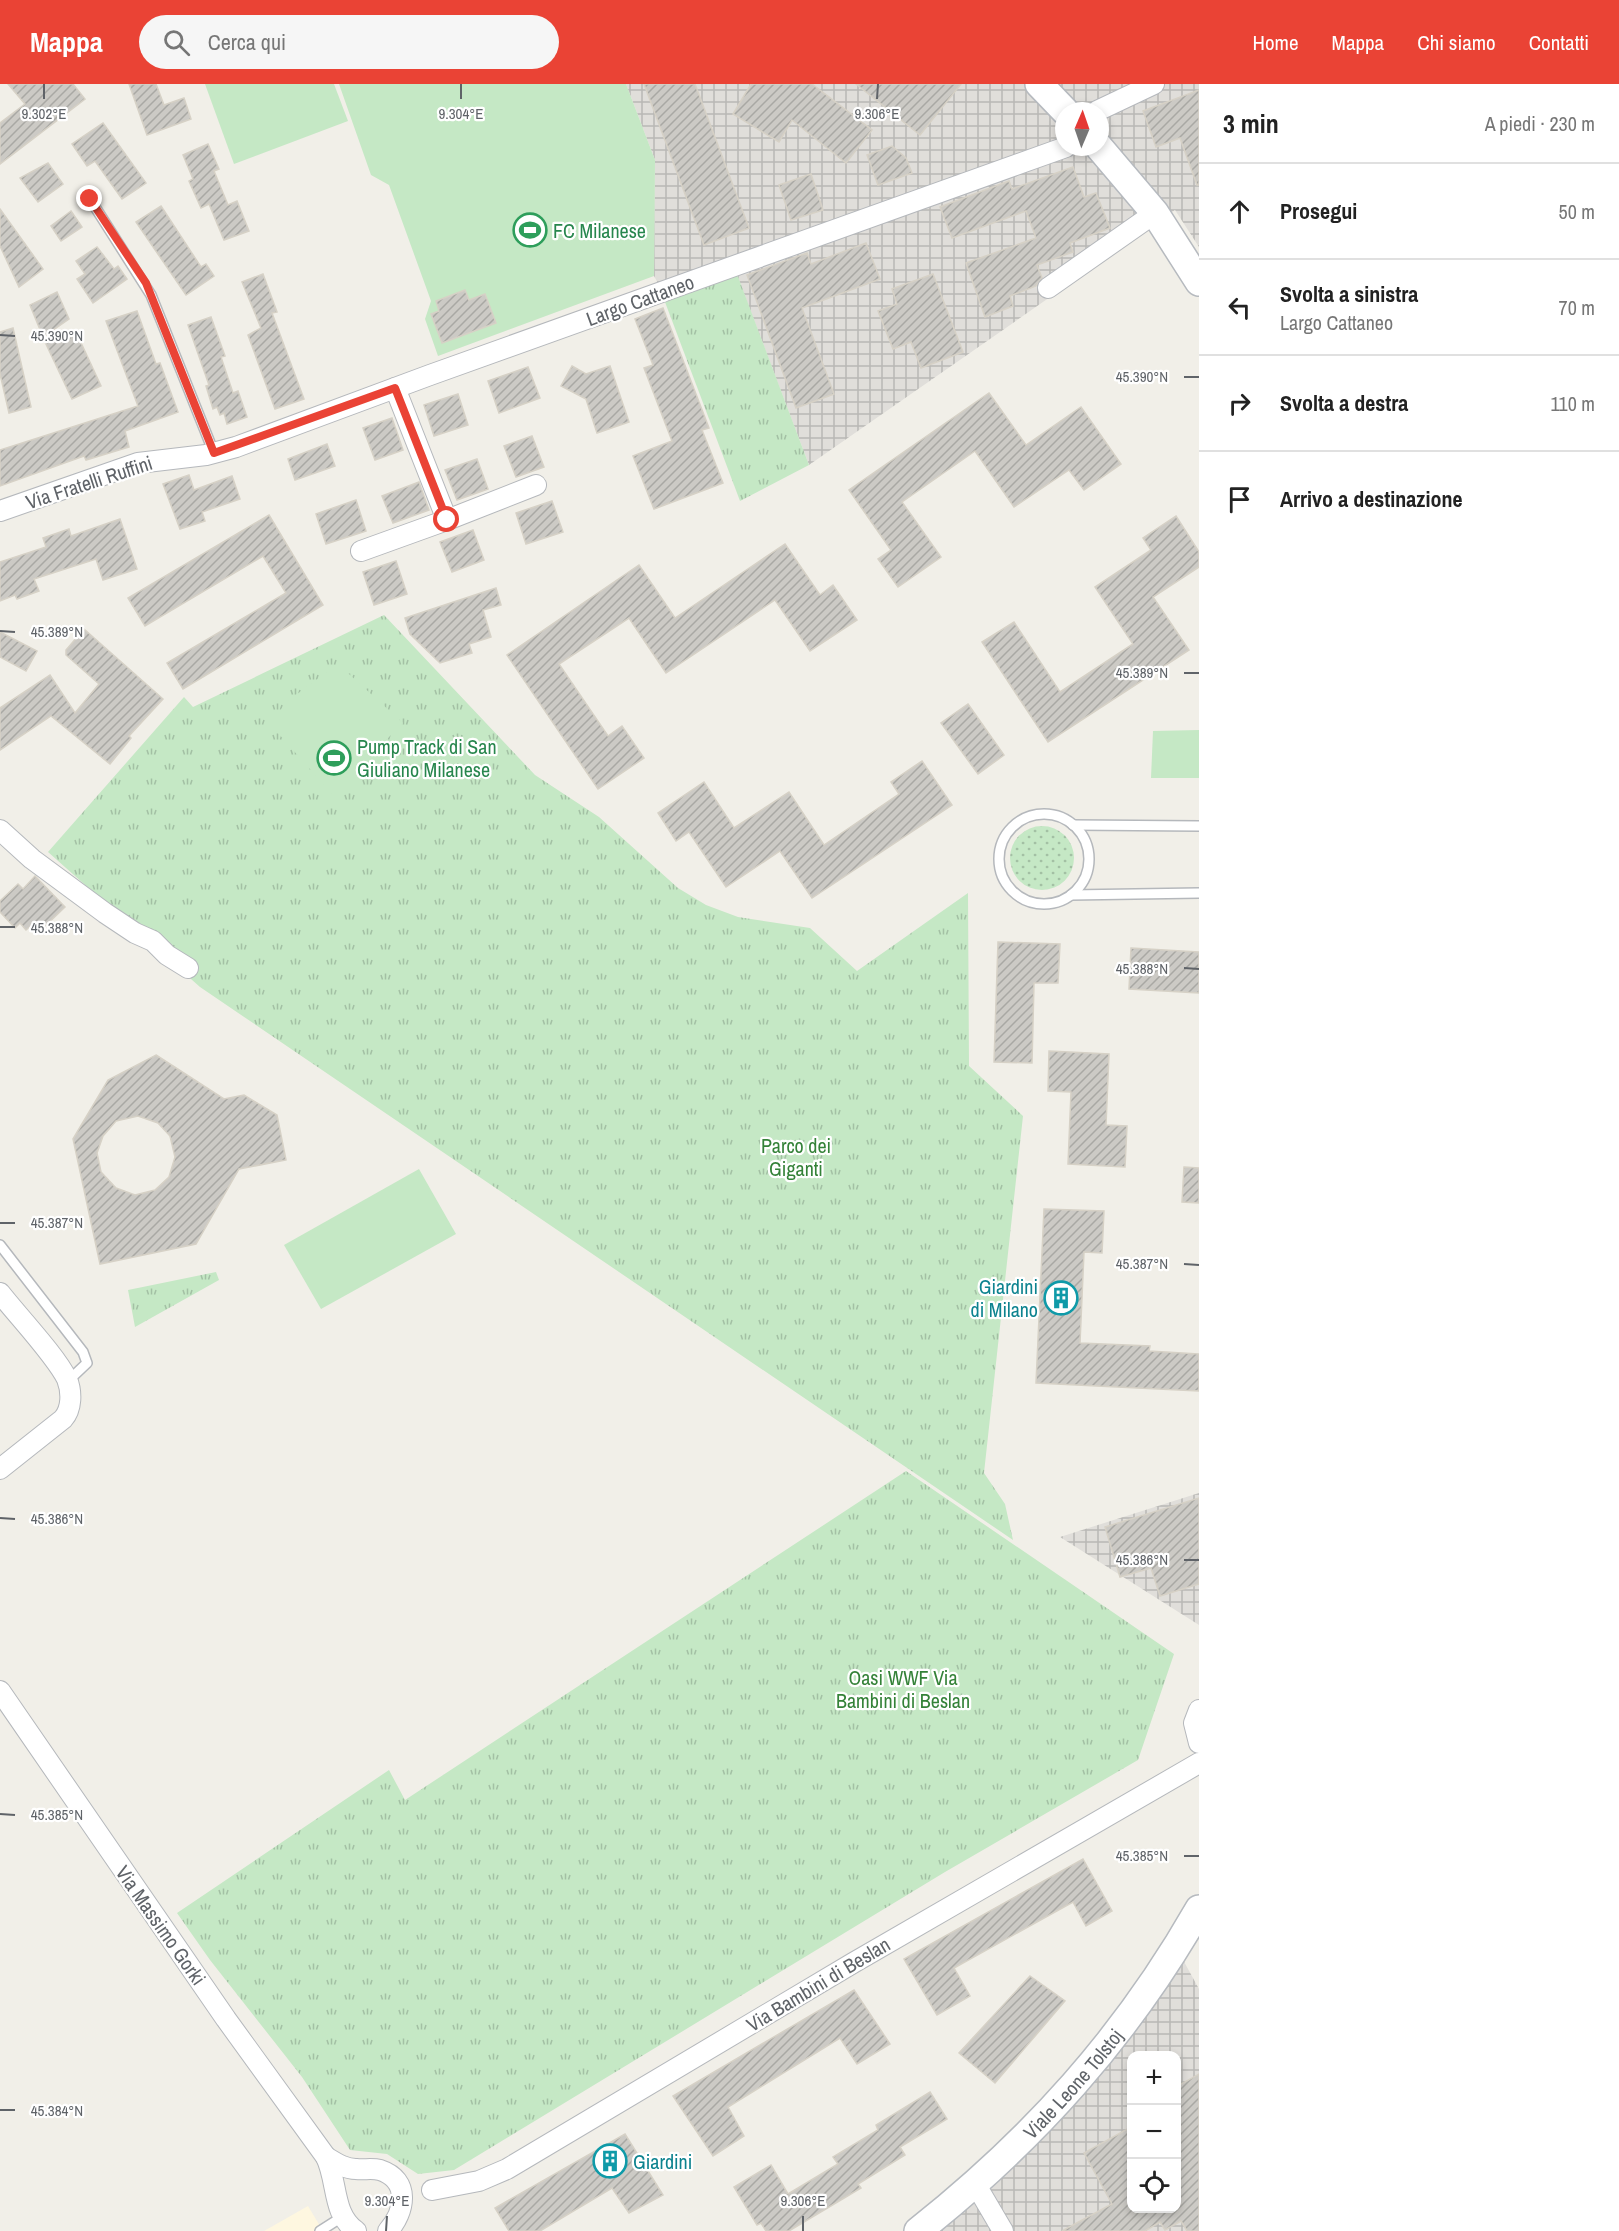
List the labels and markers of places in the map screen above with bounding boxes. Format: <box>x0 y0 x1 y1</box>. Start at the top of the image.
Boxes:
sports icon: FC Milanese <box>512 212 548 248</box>
place label: FC Milanese <box>553 217 646 244</box>
place label: Pump Track di San Giuliano Milanese <box>357 733 497 783</box>
sports icon: Pump Track di San Giuliano Milanese <box>316 740 352 776</box>
place label: Giardini di Milano <box>971 1273 1038 1323</box>
building icon: Giardini di Milano <box>1043 1280 1079 1316</box>
building icon: Giardini <box>592 2143 628 2179</box>
place label: Giardini <box>633 2148 692 2175</box>

